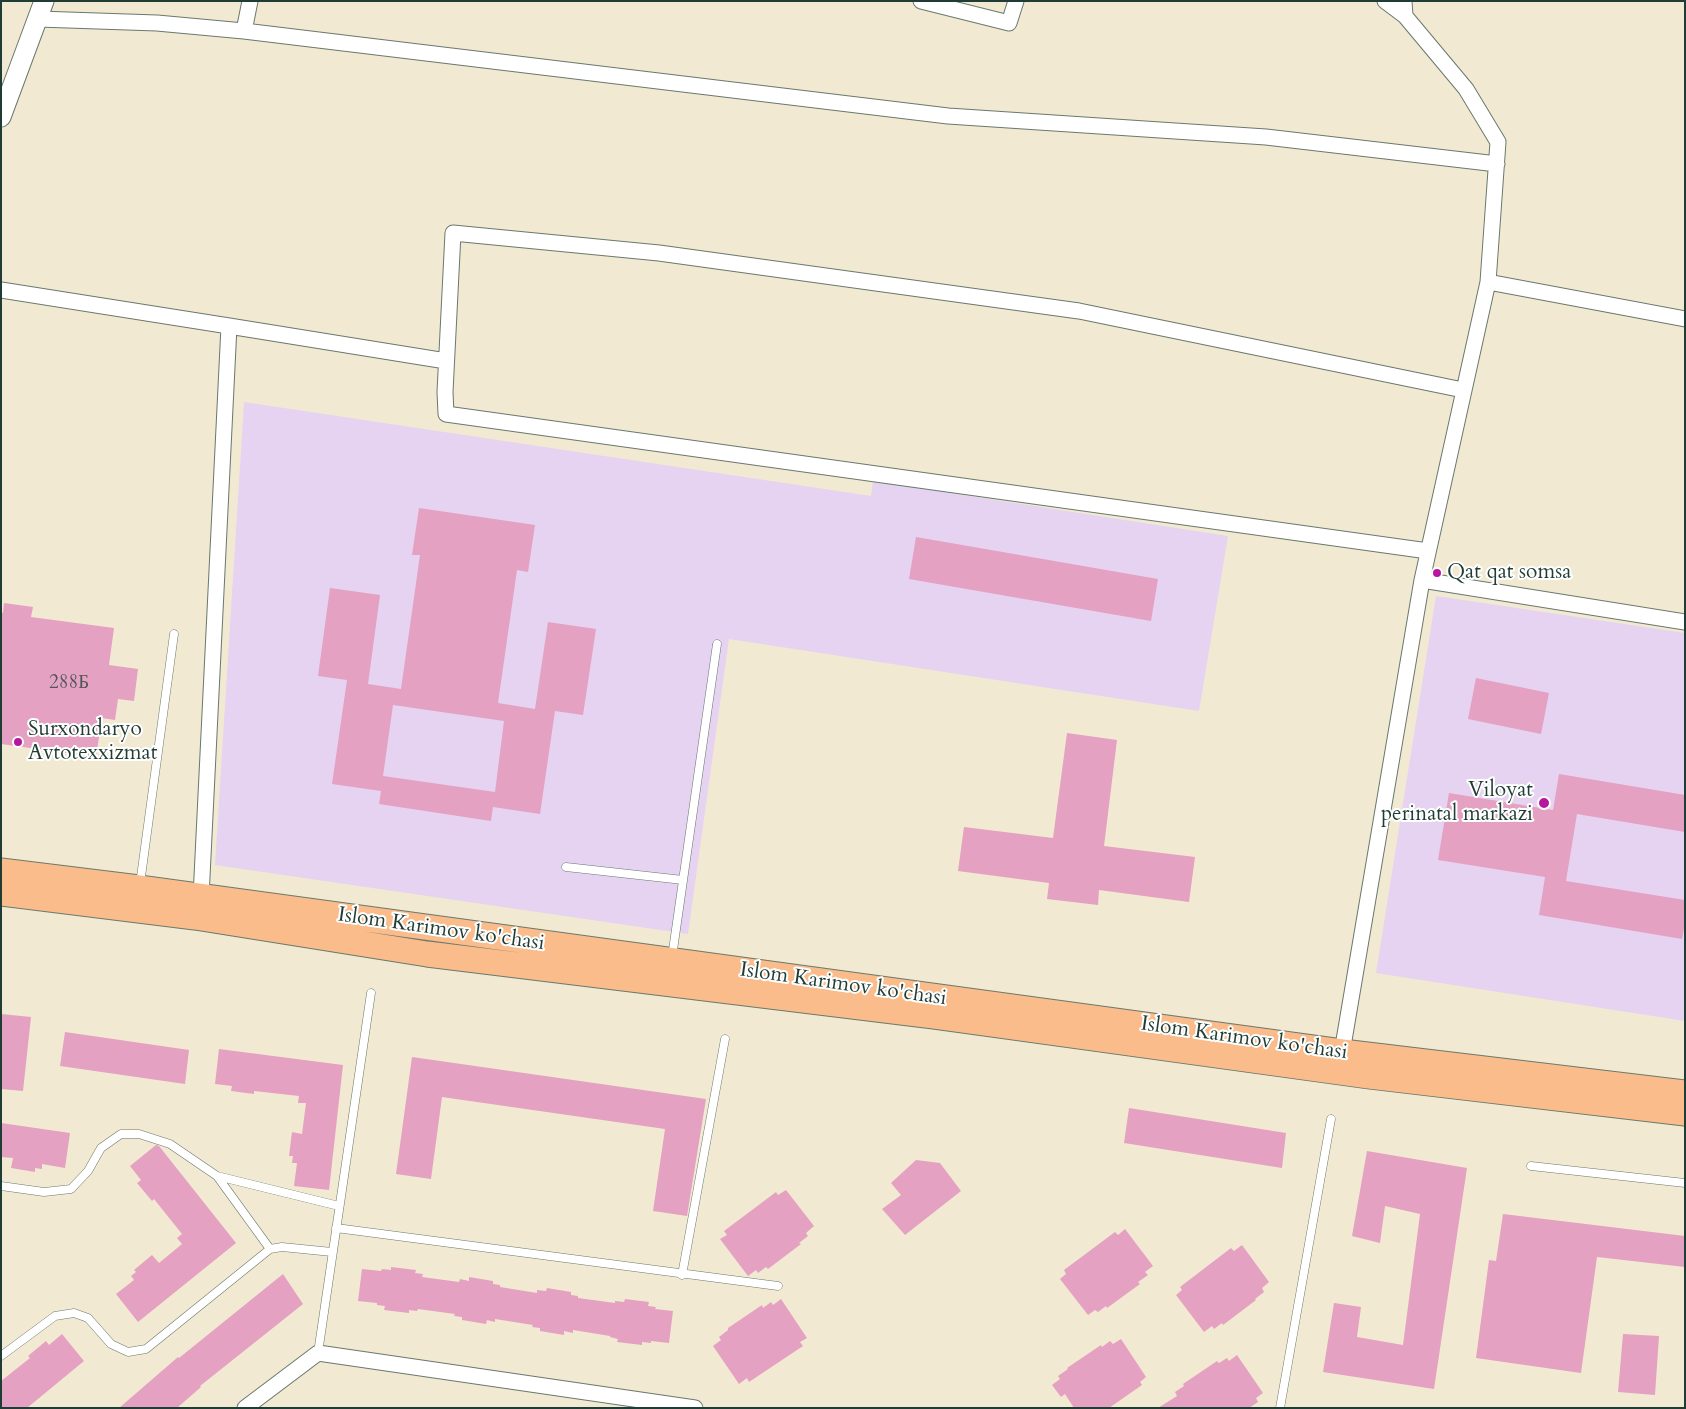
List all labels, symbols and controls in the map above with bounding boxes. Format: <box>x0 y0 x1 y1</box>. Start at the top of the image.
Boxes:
place label: Qat qat somsa <box>1447 560 1571 586</box>
marker: Qat qat somsa <box>1431 567 1443 579</box>
house number: 288Б <box>49 673 89 695</box>
place label: Surxondaryo Avtotexxizmat <box>28 717 157 767</box>
marker: Surxondaryo Avtotexxizmat <box>12 736 24 748</box>
place label: Viloyat perinatal markazi <box>1381 778 1533 828</box>
marker: Viloyat perinatal markazi <box>1537 796 1551 810</box>
street label: Islom Karimov ko'chasi <box>336 903 546 957</box>
street label: Islom Karimov ko'chasi <box>738 958 948 1012</box>
street label: Islom Karimov ko'chasi <box>1139 1012 1349 1066</box>

